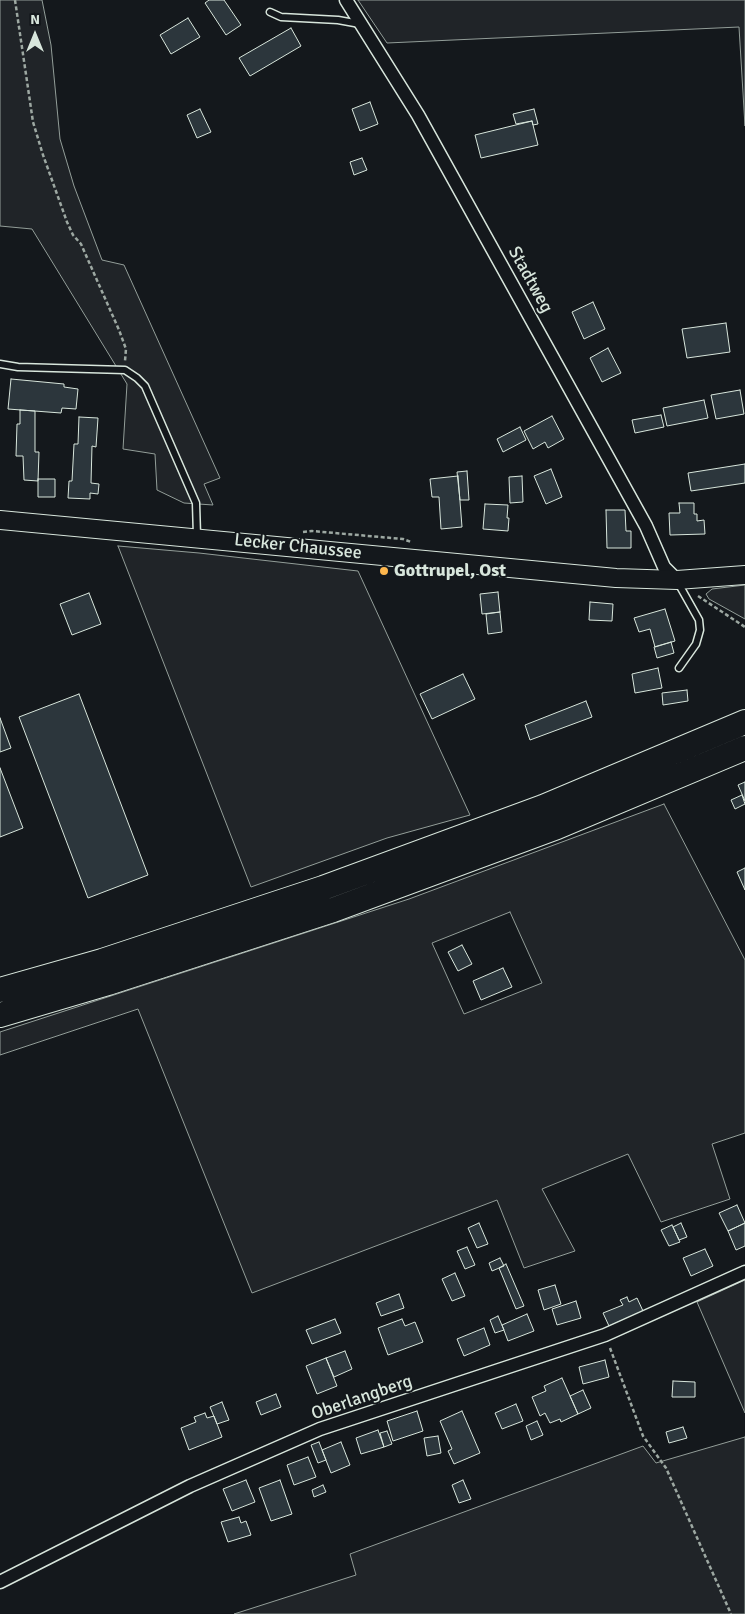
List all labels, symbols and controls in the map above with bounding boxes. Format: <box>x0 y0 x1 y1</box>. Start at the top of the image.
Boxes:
north arrow <box>10 10 60 60</box>
text: N <box>30 11 40 28</box>
street label: Stadtweg <box>503 243 557 317</box>
street label: Lecker Chaussee <box>233 530 363 564</box>
place label: Gottrupel, Ost <box>394 560 506 582</box>
marker: Gottrupel, Ost <box>378 565 390 577</box>
street label: Oberlangberg <box>309 1371 415 1425</box>

